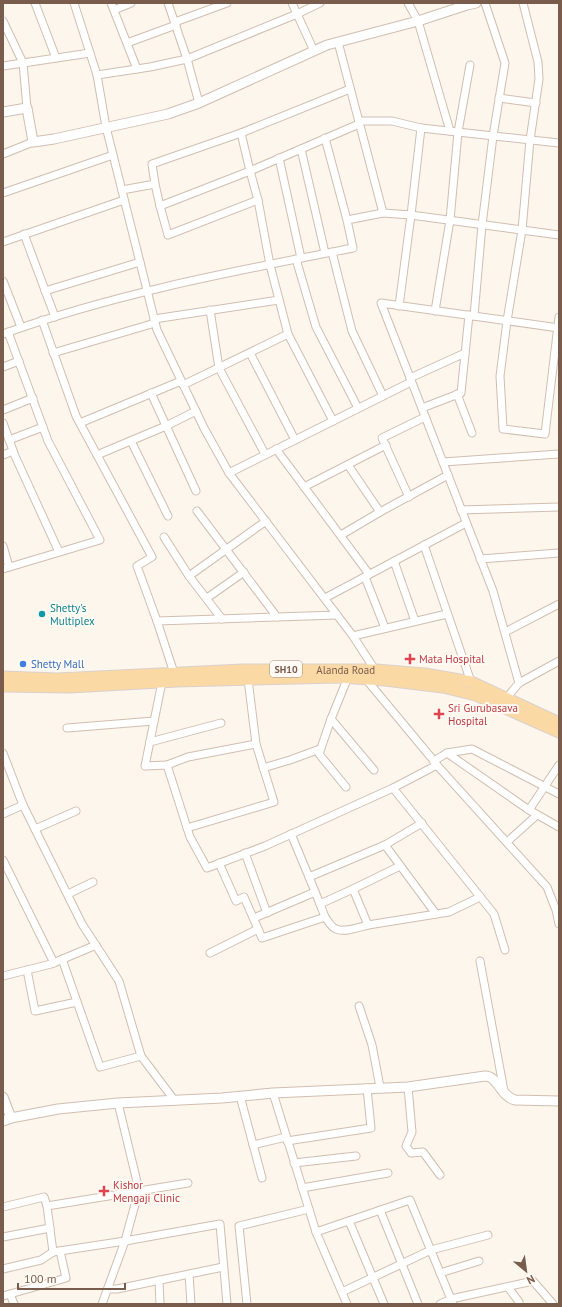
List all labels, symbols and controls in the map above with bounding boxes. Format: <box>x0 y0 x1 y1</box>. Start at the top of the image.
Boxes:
place label: Shetty's Multiplex <box>50 601 95 628</box>
marker: Shetty's Multiplex <box>37 609 47 619</box>
place label: Mata Hospital <box>419 652 485 666</box>
marker: Mata Hospital <box>404 653 416 665</box>
place label: Shetty Mall <box>31 657 85 671</box>
marker: Shetty Mall <box>18 659 28 669</box>
road number: SH10 <box>270 661 302 677</box>
street label: Alanda Road <box>316 663 375 677</box>
place label: Sri Gurubasava Hospital <box>448 701 518 728</box>
marker: Sri Gurubasava Hospital <box>433 708 445 720</box>
place label: Kishor Mengaji Clinic <box>113 1178 180 1205</box>
marker: Kishor Mengaji Clinic <box>98 1185 110 1197</box>
north arrow <box>506 1251 546 1291</box>
scale bar <box>18 1265 125 1291</box>
text: 100 m <box>24 1271 57 1286</box>
text: N <box>524 1272 537 1288</box>

